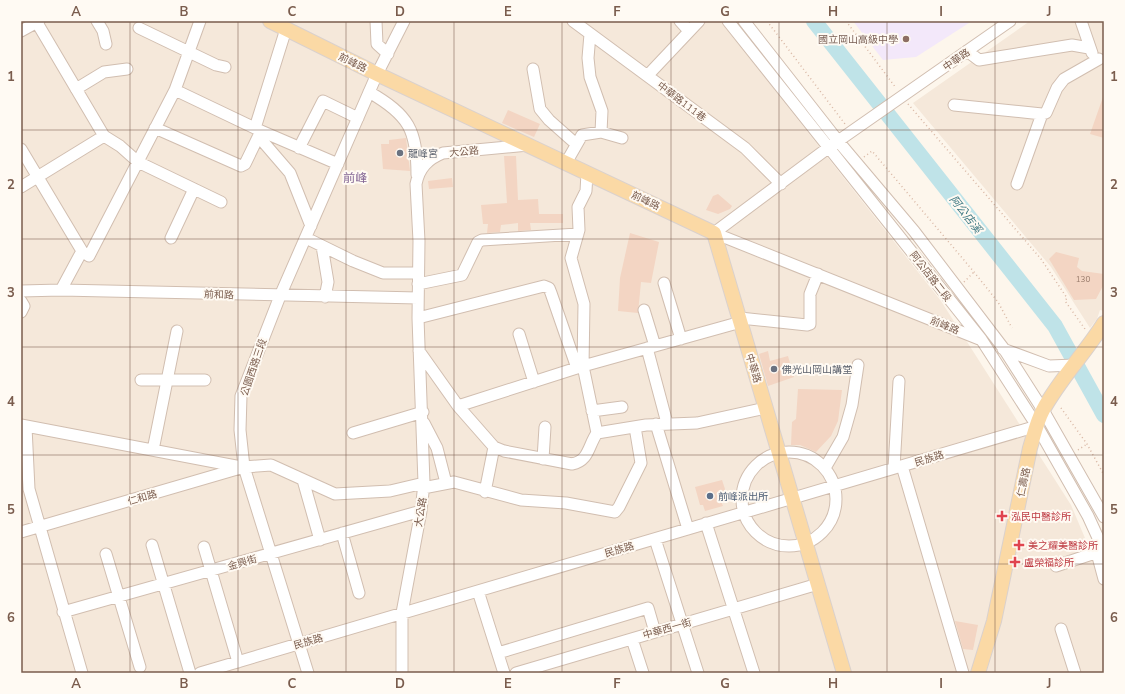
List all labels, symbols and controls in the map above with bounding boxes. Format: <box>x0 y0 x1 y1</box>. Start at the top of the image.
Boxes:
text: A <box>71 3 81 21</box>
text: B <box>180 3 189 21</box>
text: C <box>288 3 297 21</box>
text: D <box>395 3 405 21</box>
text: E <box>504 3 512 21</box>
text: F <box>613 3 621 21</box>
text: G <box>720 3 730 21</box>
text: H <box>828 3 838 21</box>
text: I <box>939 3 943 21</box>
text: J <box>1046 3 1051 21</box>
place label: 國立岡山高級中學 <box>818 33 898 47</box>
marker: 國立岡山高級中學 <box>901 34 911 44</box>
street label: 中華路 <box>940 45 973 74</box>
street label: 前峰路 <box>336 50 369 76</box>
text: 1 <box>7 68 15 86</box>
text: 1 <box>1110 68 1118 86</box>
street label: 中華路111巷 <box>654 79 709 125</box>
street label: 大公路 <box>449 144 480 160</box>
place label: 龍峰宮 <box>408 147 438 161</box>
marker: 龍峰宮 <box>395 148 405 158</box>
district label: 前峰 <box>343 170 367 186</box>
text: 2 <box>7 176 15 194</box>
text: 2 <box>1110 176 1118 194</box>
street label: 前峰路 <box>629 188 662 214</box>
water label: 阿公店溪 <box>946 192 986 238</box>
street label: 阿公店路二段 <box>906 249 954 305</box>
house number: 130 <box>1076 274 1090 285</box>
text: 3 <box>7 284 15 302</box>
text: 3 <box>1110 284 1118 302</box>
street label: 前和路 <box>204 287 234 303</box>
street label: 前峰路 <box>928 314 961 338</box>
street label: 公園西路三段 <box>238 337 270 398</box>
street label: 中華路 <box>742 352 764 385</box>
place label: 佛光山岡山講堂 <box>781 363 852 377</box>
marker: 佛光山岡山講堂 <box>769 364 779 374</box>
text: 4 <box>7 393 15 411</box>
text: 4 <box>1110 393 1118 411</box>
street label: 民族路 <box>913 448 946 470</box>
street label: 仁壽路 <box>1014 466 1034 498</box>
street label: 仁和路 <box>126 487 159 509</box>
place label: 前峰派出所 <box>718 490 768 504</box>
marker: 前峰派出所 <box>705 491 715 501</box>
street label: 大公路 <box>412 496 430 528</box>
text: 5 <box>7 501 15 519</box>
text: 5 <box>1110 501 1118 519</box>
marker: 泓民中醫診所 <box>996 510 1008 522</box>
place label: 泓民中醫診所 <box>1011 510 1071 524</box>
street label: 民族路 <box>603 539 636 561</box>
marker: 美之耀美醫診所 <box>1013 539 1025 551</box>
place label: 美之耀美醫診所 <box>1028 539 1098 553</box>
street label: 金興街 <box>226 552 259 574</box>
marker: 盧榮福診所 <box>1009 556 1021 568</box>
place label: 盧榮福診所 <box>1024 556 1074 570</box>
text: 6 <box>7 609 15 627</box>
text: 6 <box>1110 609 1118 627</box>
street label: 中華西一街 <box>641 615 693 643</box>
street label: 民族路 <box>292 631 325 653</box>
text: A <box>71 675 81 693</box>
text: B <box>180 675 189 693</box>
text: C <box>288 675 297 693</box>
text: D <box>395 675 405 693</box>
text: E <box>504 675 512 693</box>
text: F <box>613 675 621 693</box>
text: G <box>720 675 730 693</box>
text: H <box>828 675 838 693</box>
text: I <box>939 675 943 693</box>
text: J <box>1046 675 1051 693</box>

